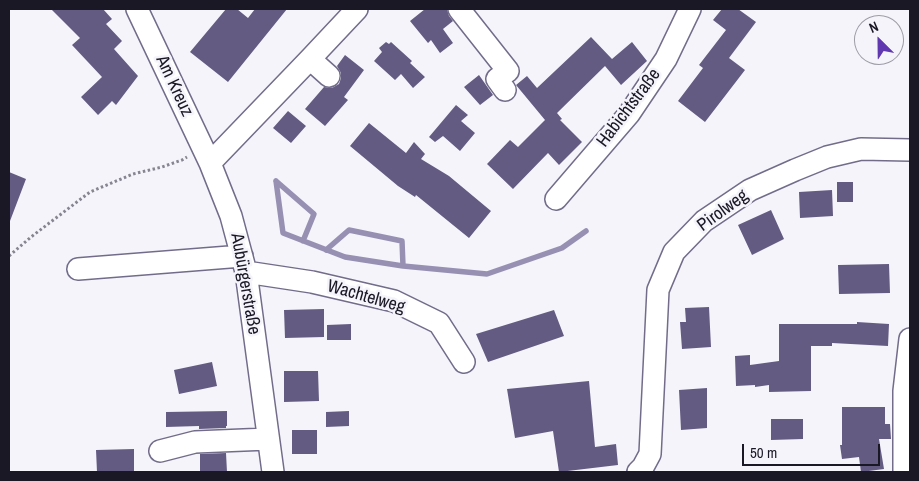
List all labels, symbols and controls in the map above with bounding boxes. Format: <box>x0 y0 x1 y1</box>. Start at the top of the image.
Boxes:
north arrow <box>854 15 904 65</box>
text: N <box>866 17 881 37</box>
street label: Am Kreuz <box>151 52 197 120</box>
street label: Habichtstraße <box>592 64 666 152</box>
street label: Pirolweg <box>693 185 753 237</box>
street label: Aubürgerstraße <box>225 232 265 336</box>
street label: Wachtelweg <box>325 276 407 318</box>
scale bar <box>744 434 882 466</box>
text: 50 m <box>750 442 777 463</box>

